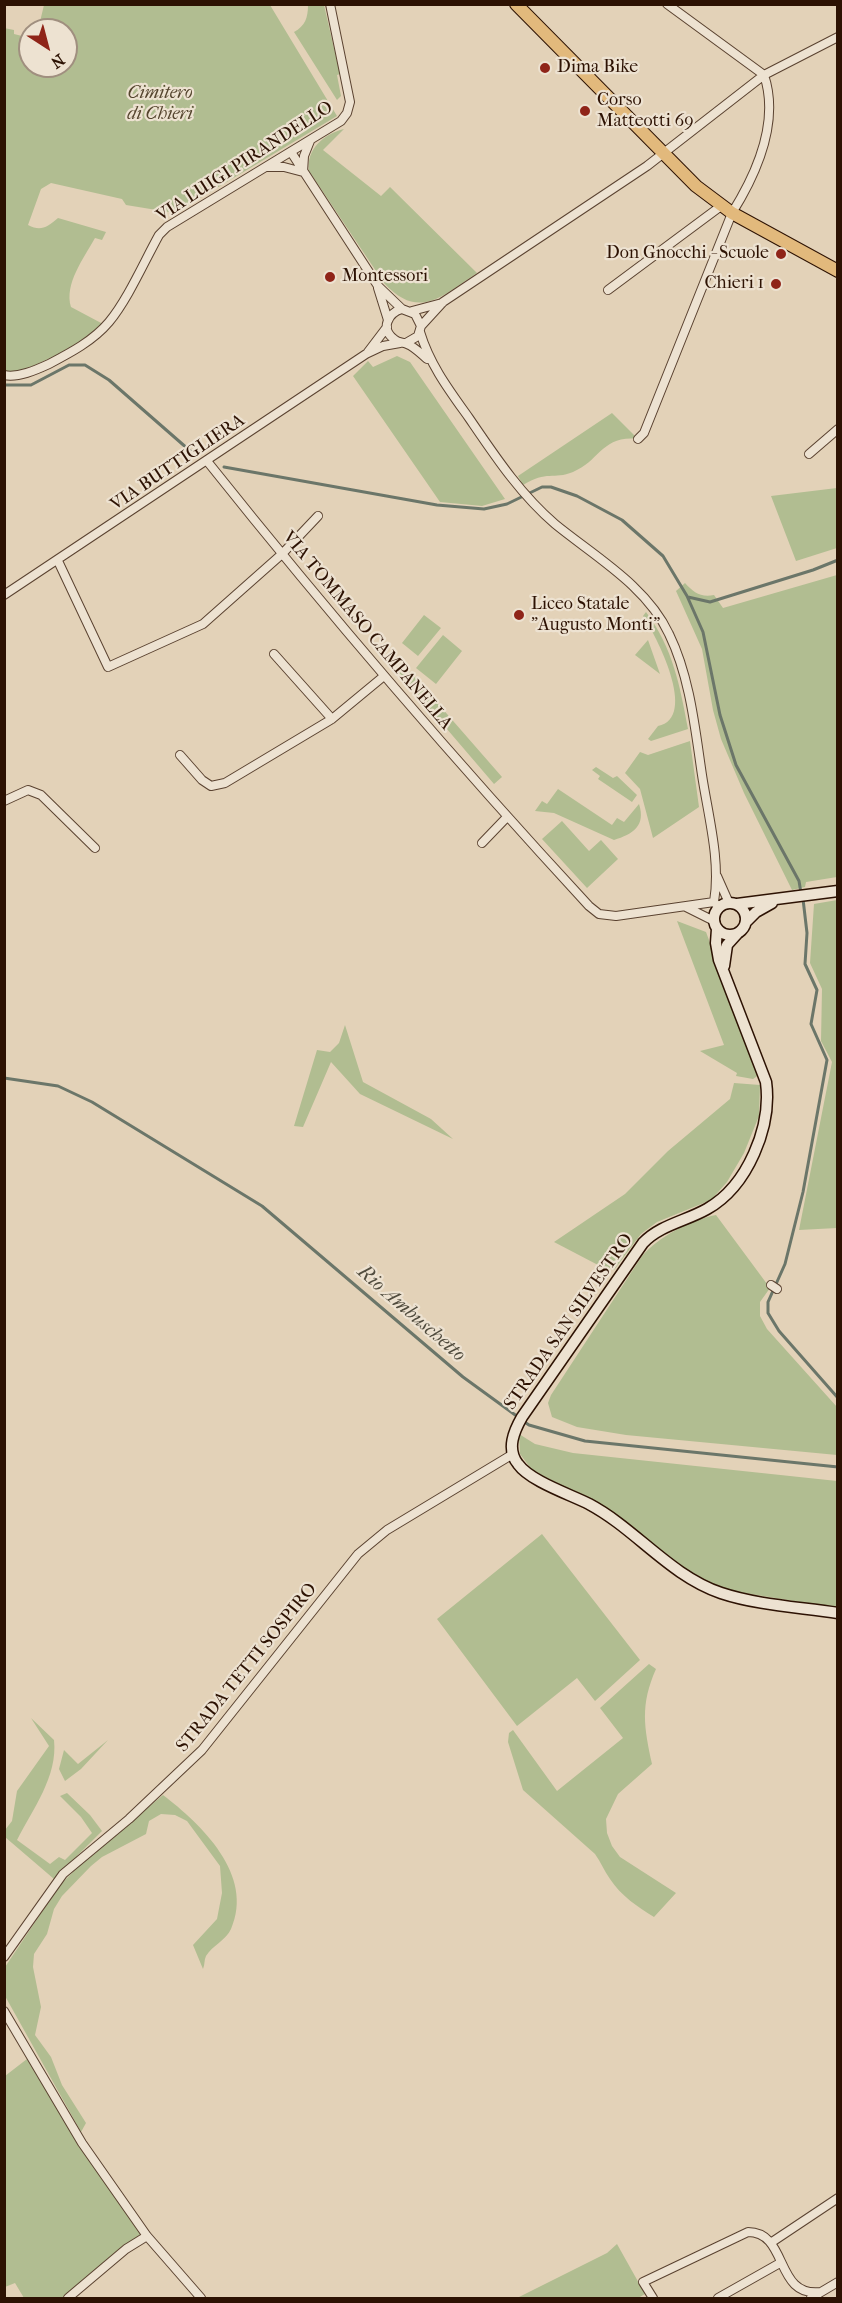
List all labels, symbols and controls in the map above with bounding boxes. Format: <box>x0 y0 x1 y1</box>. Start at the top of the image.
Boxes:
north arrow <box>18 18 78 78</box>
text: N <box>47 50 68 73</box>
place label: Dima Bike <box>557 57 638 79</box>
marker: Dima Bike <box>538 61 552 75</box>
park label: Cimitero di Chieri <box>127 83 193 125</box>
place label: Corso Matteotti 69 <box>597 90 694 132</box>
street label: VIA LUIGI PIRANDELLO <box>153 97 337 227</box>
marker: Corso Matteotti 69 <box>578 104 592 118</box>
place label: Don Gnocchi - Scuole <box>606 243 769 265</box>
marker: Don Gnocchi - Scuole <box>774 247 788 261</box>
place label: Montessori <box>342 266 428 288</box>
marker: Montessori <box>323 270 337 284</box>
place label: Chieri 1 <box>704 273 764 295</box>
marker: Chieri 1 <box>769 277 783 291</box>
street label: VIA BUTTIGLIERA <box>107 410 249 516</box>
street label: VIA TOMMASO CAMPANELLA <box>277 527 457 735</box>
place label: Liceo Statale "Augusto Monti" <box>531 594 660 636</box>
marker: Liceo Statale "Augusto Monti" <box>512 608 526 622</box>
street label: STRADA SAN SILVESTRO <box>500 1230 638 1414</box>
water label: Rio Ambuschetto <box>352 1261 470 1367</box>
street label: STRADA TETTI SOSPIRO <box>172 1579 322 1757</box>

